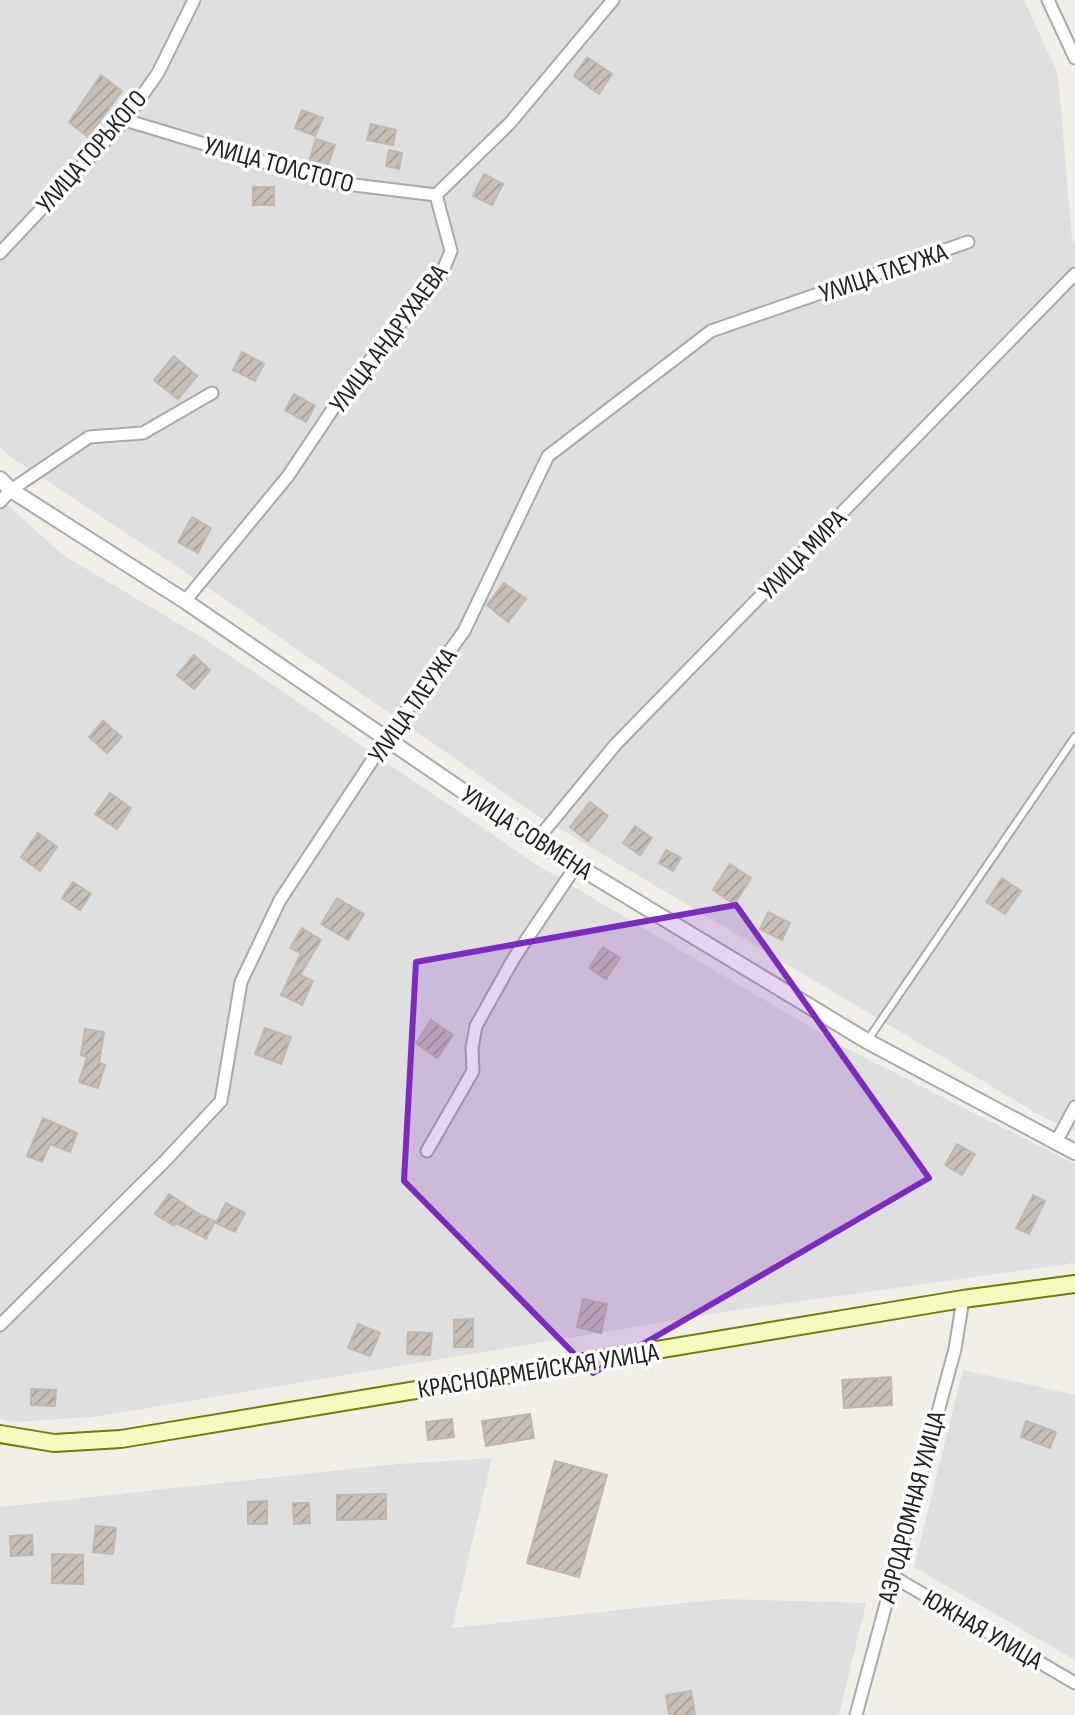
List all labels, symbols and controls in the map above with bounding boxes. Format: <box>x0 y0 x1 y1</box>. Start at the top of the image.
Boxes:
street label: УЛИЦА ГОРЬКОГО <box>30 84 154 220</box>
street label: УЛИЦА ТОЛСТОГО <box>200 131 357 200</box>
street label: УЛИЦА ТЛЕУЖА <box>816 237 952 310</box>
street label: УЛИЦА АНДРУХАЕВА <box>323 258 455 419</box>
street label: УЛИЦА МИРА <box>753 503 854 606</box>
street label: УЛИЦА ТЛЕУЖА <box>362 642 465 769</box>
street label: УЛИЦА СОВМЕНА <box>455 779 598 888</box>
street label: КРАСНОАРМЕЙСКАЯ УЛИЦА <box>416 1337 662 1406</box>
street label: АЭРОДРОМНАЯ УЛИЦА <box>872 1407 953 1608</box>
street label: ЮЖНАЯ УЛИЦА <box>917 1584 1048 1677</box>

